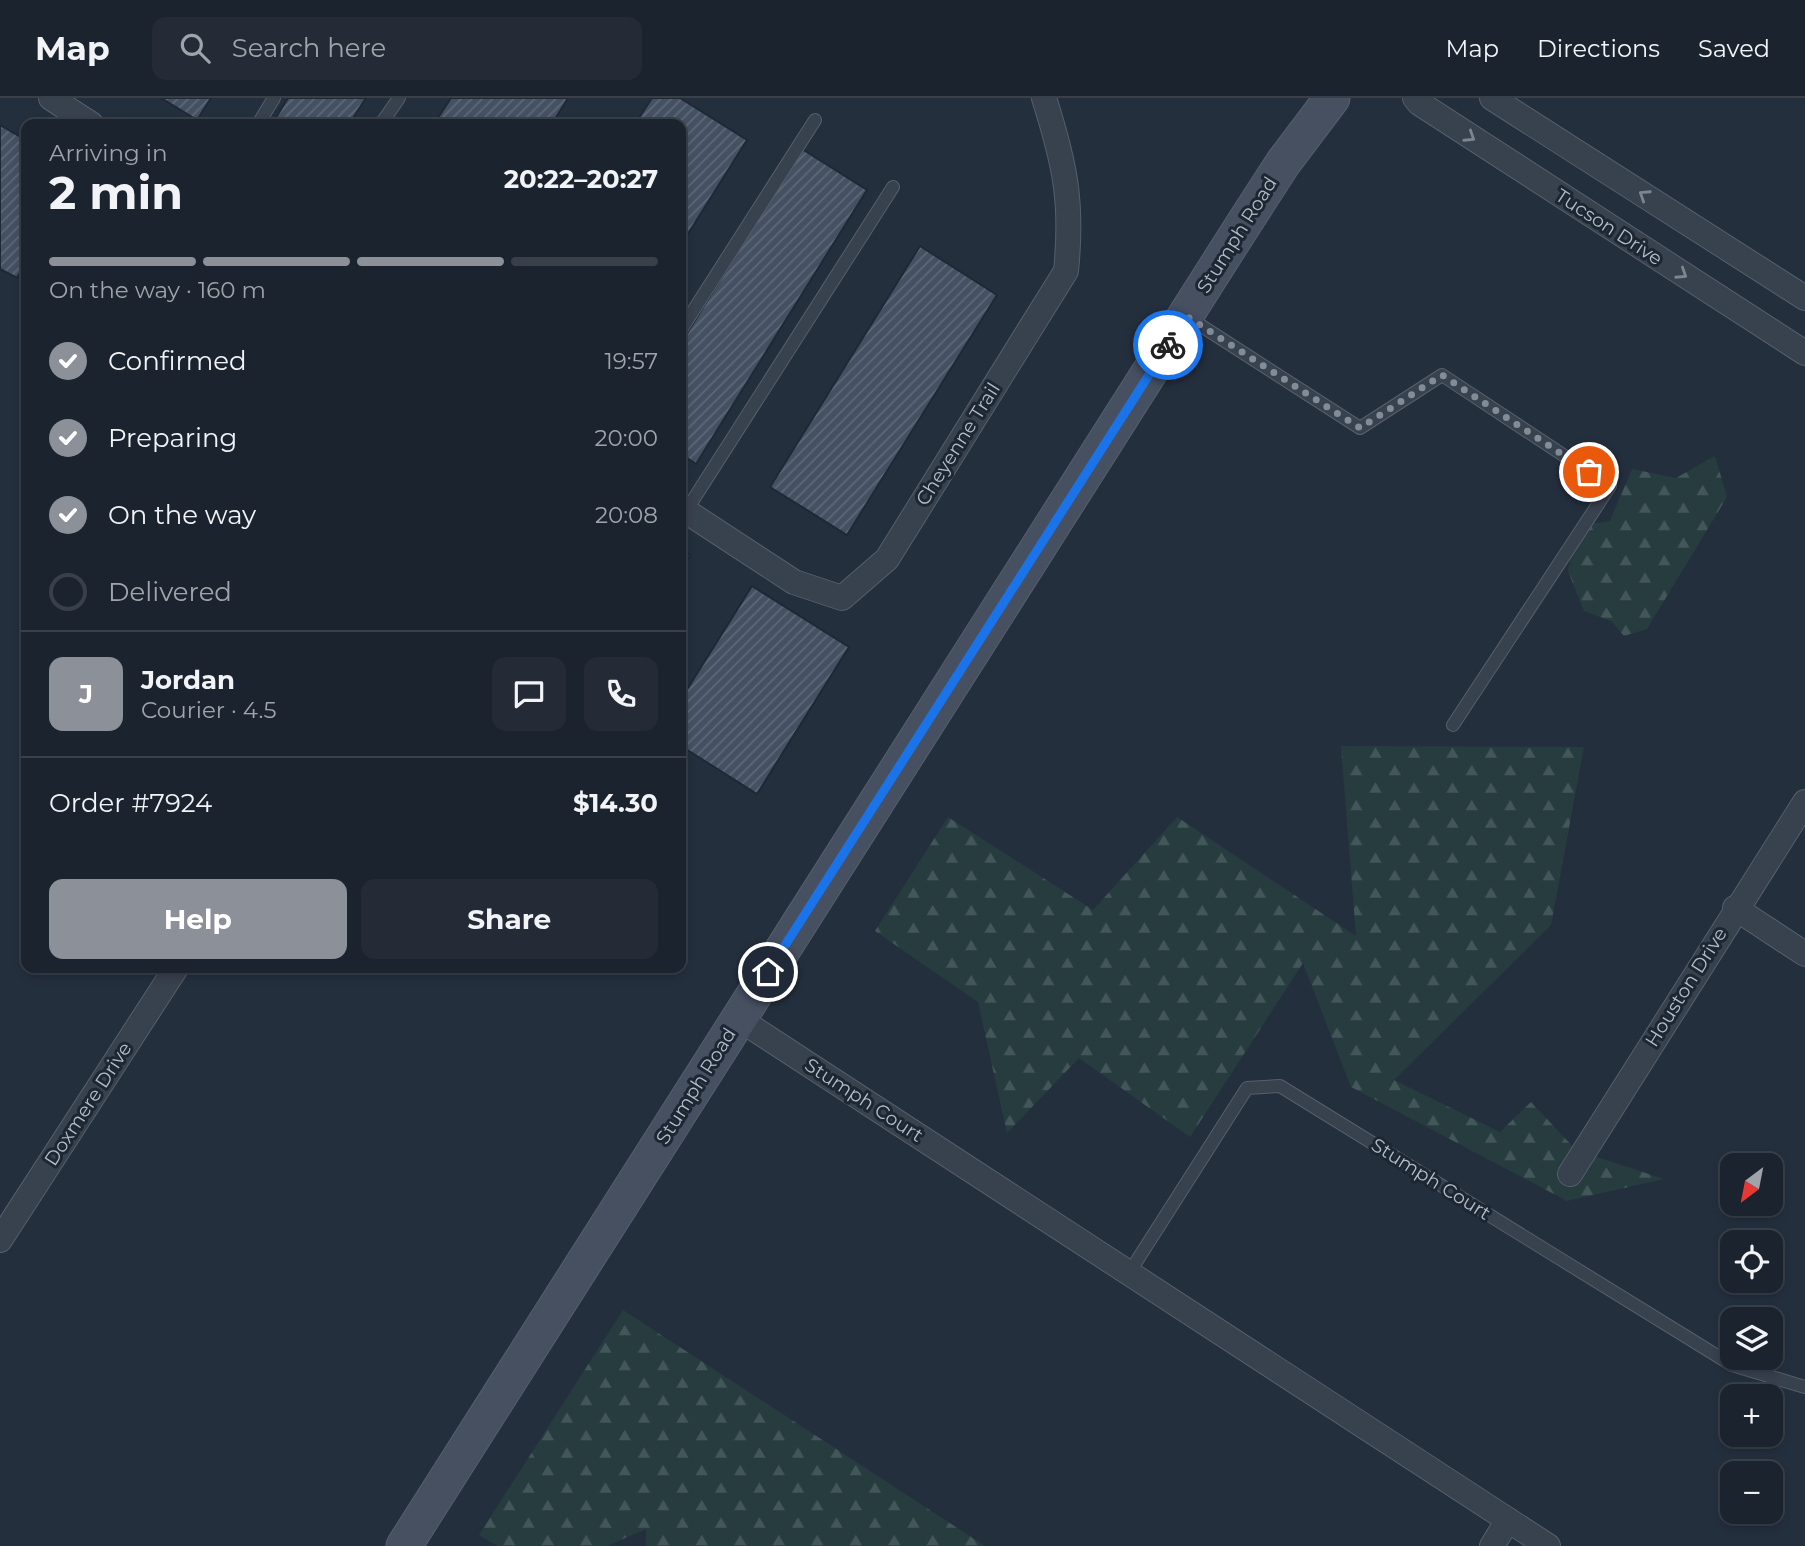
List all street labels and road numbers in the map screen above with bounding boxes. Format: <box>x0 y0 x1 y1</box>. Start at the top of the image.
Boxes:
street label: Stumph Road <box>1192 173 1282 297</box>
street label: Tucson Drive <box>1551 184 1667 270</box>
street label: Cheyenne Trail <box>911 378 1005 510</box>
street label: Houston Drive <box>1640 923 1732 1051</box>
street label: Stumph Road <box>651 1024 741 1148</box>
street label: Doxmere Drive <box>40 1038 136 1170</box>
street label: Stumph Court <box>801 1053 928 1147</box>
street label: Stumph Court <box>1367 1133 1495 1225</box>

